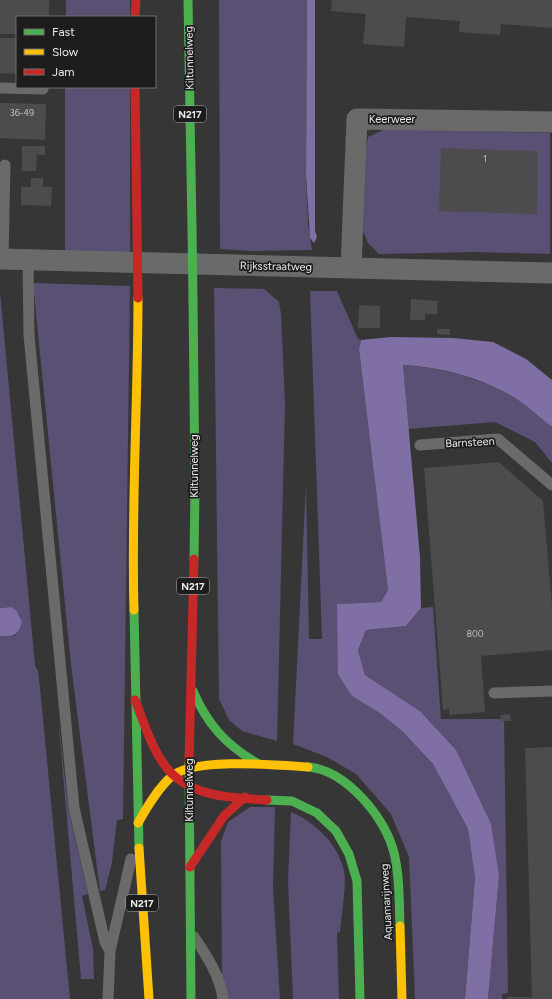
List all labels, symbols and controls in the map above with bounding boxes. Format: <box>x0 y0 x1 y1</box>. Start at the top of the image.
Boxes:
legend <box>16 16 156 88</box>
text: Fast <box>52 25 75 39</box>
street label: Kiltunnelweg <box>182 26 197 90</box>
text: Slow <box>52 45 79 59</box>
text: Jam <box>52 65 75 79</box>
road number: N217 <box>174 106 206 122</box>
house number: 36-49 <box>10 107 34 118</box>
street label: Keerweer <box>369 113 416 126</box>
house number: 1 <box>483 153 487 164</box>
street label: Rijksstraatweg <box>240 259 312 274</box>
street label: Kiltunnelweg <box>188 434 201 498</box>
street label: Barnsteen <box>445 435 495 450</box>
road number: N217 <box>177 578 209 594</box>
house number: 800 <box>466 628 484 639</box>
street label: Kiltunnelweg <box>183 758 196 822</box>
street label: Aquamarijnweg <box>378 863 395 941</box>
road number: N217 <box>126 895 158 911</box>

